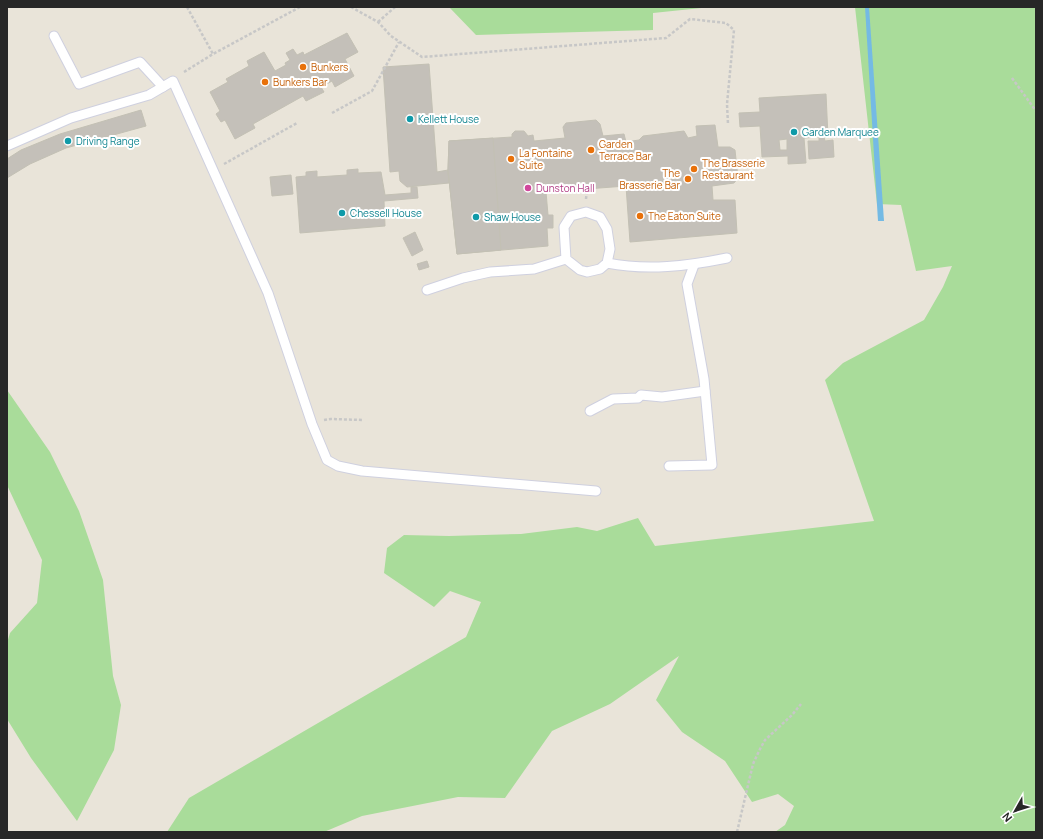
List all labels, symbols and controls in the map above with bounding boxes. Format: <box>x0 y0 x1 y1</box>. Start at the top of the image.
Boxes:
place label: Bunkers <box>311 60 348 74</box>
marker: Bunkers <box>298 62 308 72</box>
place label: Bunkers Bar <box>273 75 328 89</box>
marker: Bunkers Bar <box>260 77 270 87</box>
place label: Kellett House <box>418 112 479 126</box>
marker: Kellett House <box>405 114 415 124</box>
place label: Garden Marquee <box>802 125 879 139</box>
marker: Garden Marquee <box>789 127 799 137</box>
place label: Driving Range <box>76 134 140 148</box>
marker: Driving Range <box>63 136 73 146</box>
place label: Garden Terrace Bar <box>599 137 651 163</box>
marker: Garden Terrace Bar <box>586 145 596 155</box>
place label: La Fontaine Suite <box>519 146 572 172</box>
marker: La Fontaine Suite <box>506 154 516 164</box>
place label: The Brasserie Restaurant <box>702 156 765 182</box>
marker: The Brasserie Restaurant <box>689 164 699 174</box>
place label: The Brasserie Bar <box>619 166 680 192</box>
marker: The Brasserie Bar <box>683 174 693 184</box>
place label: Dunston Hall <box>536 181 595 195</box>
marker: Dunston Hall <box>523 183 533 193</box>
place label: Chessell House <box>350 206 422 220</box>
marker: Chessell House <box>337 208 347 218</box>
place label: The Eaton Suite <box>648 209 721 223</box>
place label: Shaw House <box>484 210 541 224</box>
marker: The Eaton Suite <box>635 211 645 221</box>
marker: Shaw House <box>471 212 481 222</box>
north arrow <box>995 791 1035 831</box>
text: N <box>998 810 1015 825</box>

